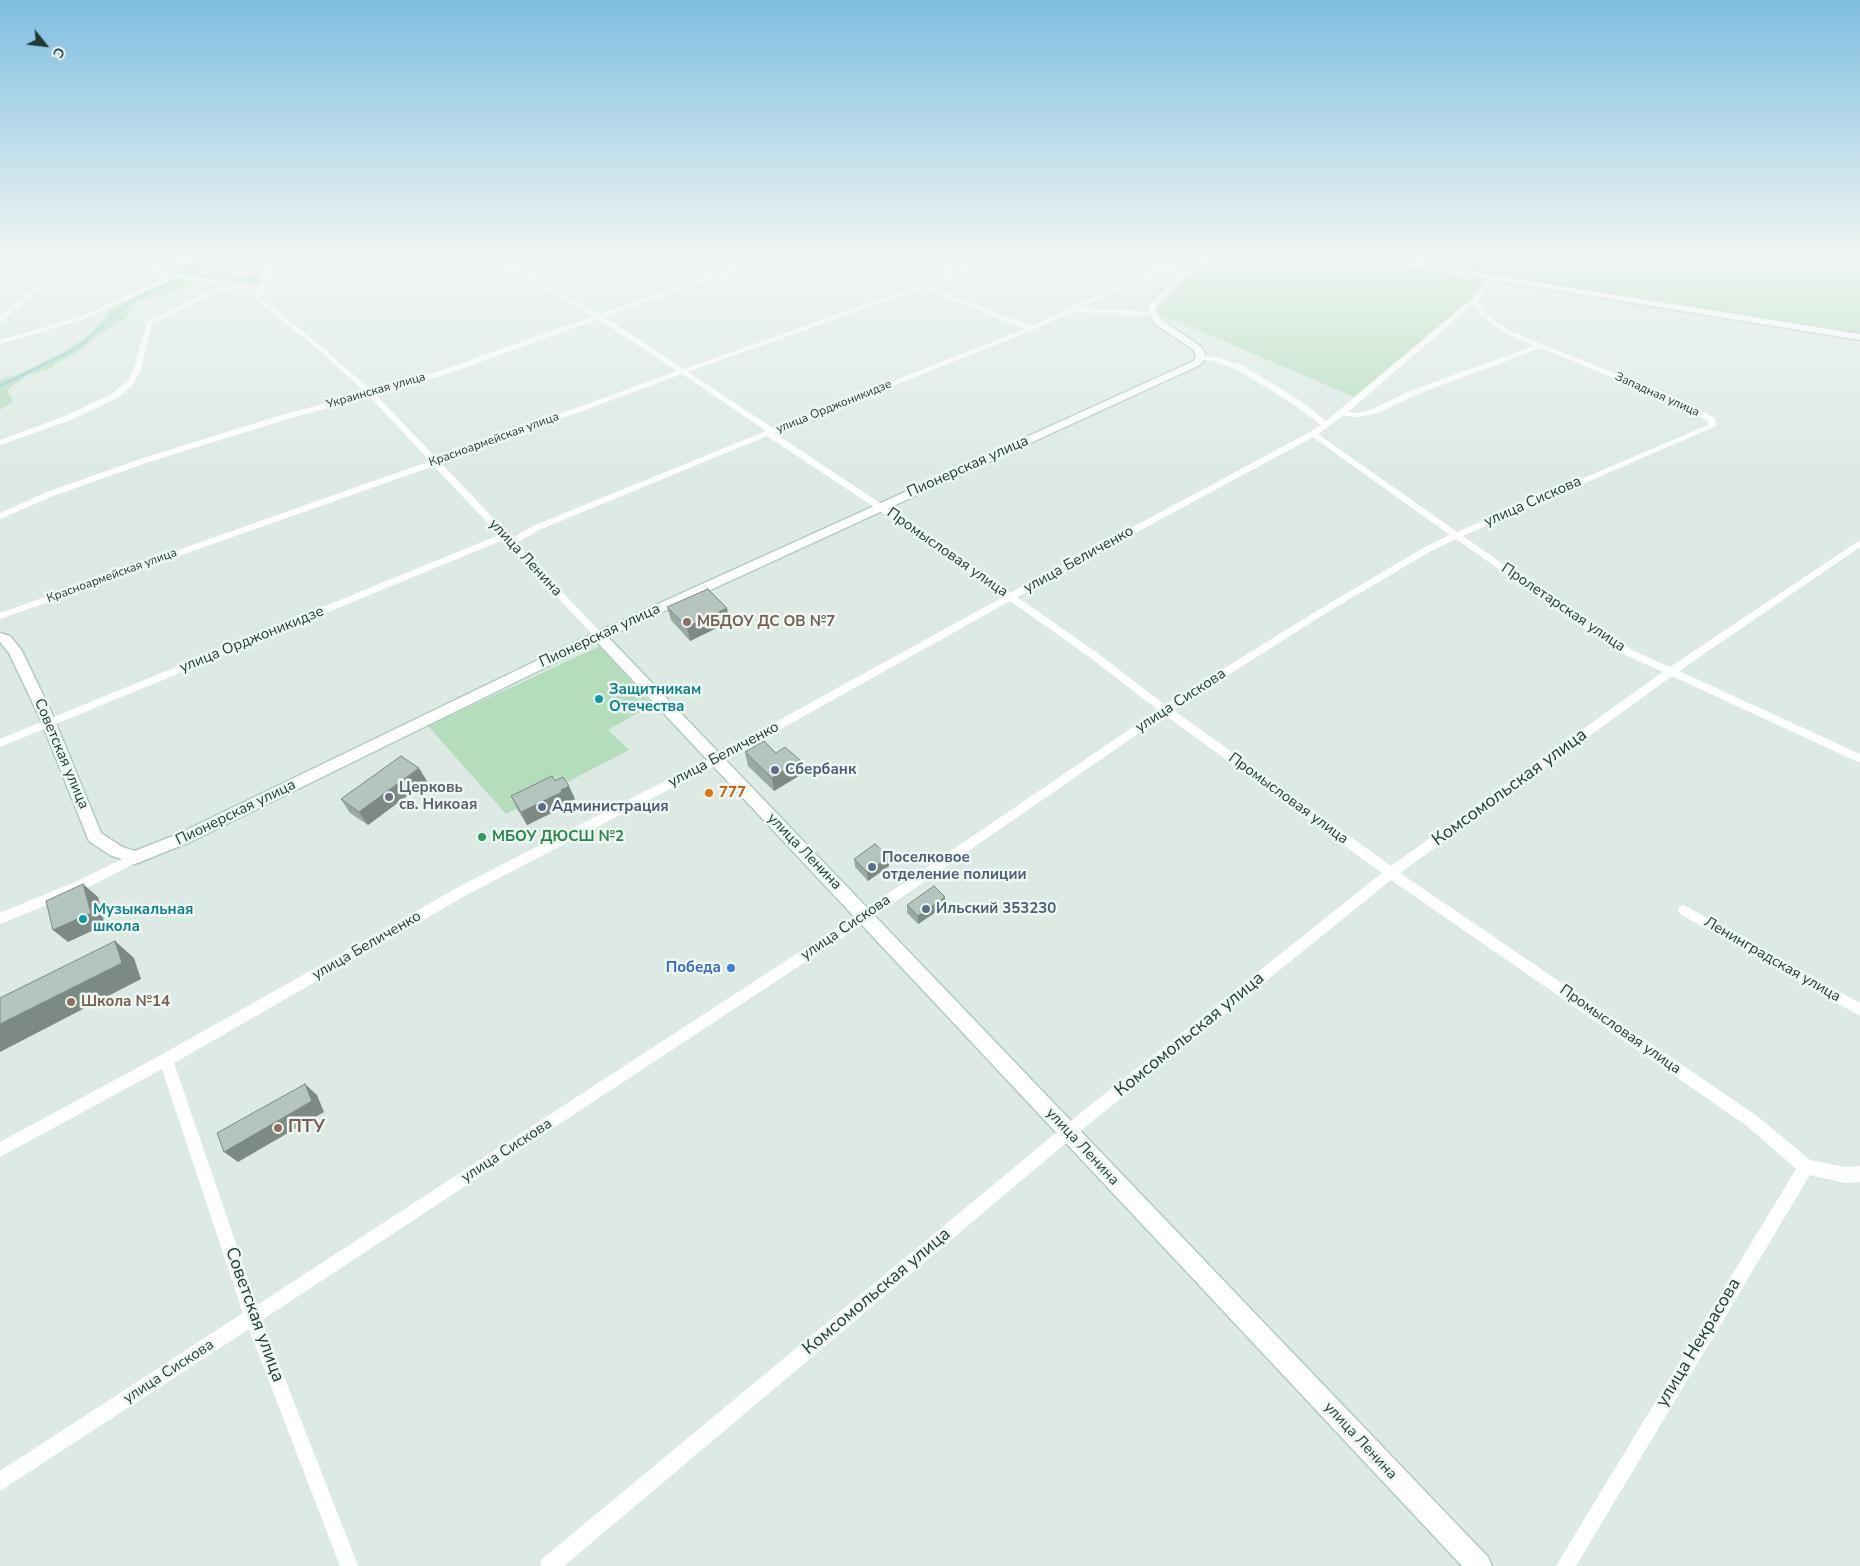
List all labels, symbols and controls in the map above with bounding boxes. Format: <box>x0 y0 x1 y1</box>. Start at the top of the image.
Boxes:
north arrow <box>20 20 70 70</box>
text: С <box>48 44 69 61</box>
street label: Украинская улица <box>325 370 427 412</box>
street label: Западная улица <box>1612 370 1702 420</box>
street label: улица Орджоникидзе <box>774 377 894 437</box>
street label: Красноармейская улица <box>427 410 561 470</box>
street label: Пионерская улица <box>904 432 1032 502</box>
street label: улица Сискова <box>1482 473 1584 531</box>
street label: Промысловая улица <box>883 504 1011 602</box>
street label: улица Ленина <box>485 516 565 600</box>
street label: улица Беличенко <box>1021 522 1137 598</box>
street label: Красноармейская улица <box>45 546 179 606</box>
street label: Пролетарская улица <box>1498 560 1628 656</box>
street label: Пионерская улица <box>537 600 663 672</box>
street label: улица Орджоникидзе <box>177 603 327 677</box>
place label: МБДОУ ДС ОВ №7 <box>697 613 835 631</box>
marker: МБДОУ ДС ОВ №7 <box>681 616 693 628</box>
street label: улица Сискова <box>1132 665 1230 737</box>
place label: Защитникам Отечества <box>609 681 701 716</box>
marker: Защитникам Отечества <box>593 693 605 705</box>
street label: Советская улица <box>30 696 92 812</box>
street label: улица Беличенко <box>666 718 782 792</box>
street label: Комсомольская улица <box>1428 725 1592 851</box>
street label: Промысловая улица <box>1225 749 1351 849</box>
place label: Сбербанк <box>785 761 856 779</box>
marker: Сбербанк <box>769 764 781 776</box>
street label: Пионерская улица <box>173 776 299 850</box>
place label: Церковь св. Никоая <box>399 779 477 814</box>
place label: 777 <box>719 784 746 802</box>
marker: 777 <box>703 787 715 799</box>
marker: Церковь св. Никоая <box>383 791 395 803</box>
place label: Администрация <box>552 798 669 816</box>
marker: Администрация <box>536 801 548 813</box>
street label: улица Ленина <box>763 810 845 894</box>
place label: МБОУ ДЮСШ №2 <box>492 828 624 846</box>
marker: МБОУ ДЮСШ №2 <box>476 831 488 843</box>
place label: Поселковое отделение полиции <box>882 849 1027 884</box>
marker: Поселковое отделение полиции <box>866 861 878 873</box>
street label: улица Сискова <box>798 891 894 965</box>
place label: Ильский 353230 <box>936 900 1056 918</box>
place label: Музыкальная школа <box>93 901 193 936</box>
marker: Ильский 353230 <box>920 903 932 915</box>
street label: улица Беличенко <box>309 908 425 984</box>
marker: Музыкальная школа <box>77 913 89 925</box>
street label: Ленинградская улица <box>1700 913 1844 1007</box>
place label: Победа <box>666 959 721 977</box>
marker: Победа <box>725 962 737 974</box>
street label: Комсомольская улица <box>1111 968 1269 1102</box>
street label: Промысловая улица <box>1556 981 1684 1079</box>
place label: Школа №14 <box>81 993 170 1011</box>
marker: Школа №14 <box>65 996 77 1008</box>
street label: улица Ленина <box>1042 1105 1122 1189</box>
street label: улица Сискова <box>458 1115 556 1187</box>
place label: ПТУ <box>288 1117 325 1139</box>
marker: ПТУ <box>272 1122 284 1134</box>
street label: Комсомольская улица <box>799 1224 955 1360</box>
street label: Советская улица <box>220 1245 288 1385</box>
street label: улица Некрасова <box>1652 1275 1746 1411</box>
street label: улица Сискова <box>120 1336 218 1408</box>
street label: улица Ленина <box>1320 1399 1400 1483</box>

